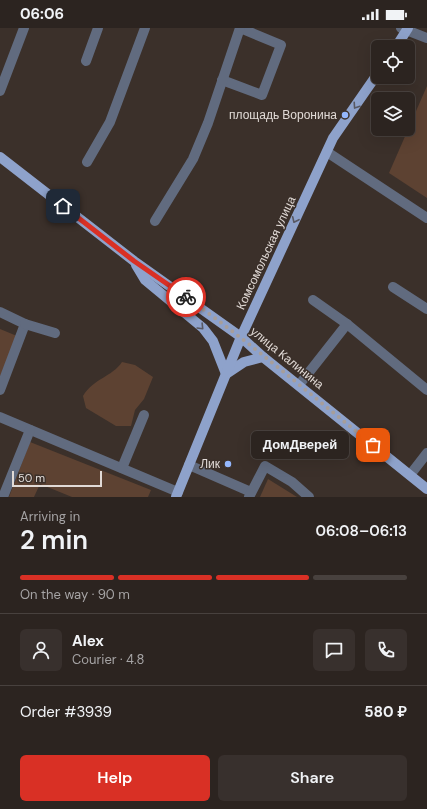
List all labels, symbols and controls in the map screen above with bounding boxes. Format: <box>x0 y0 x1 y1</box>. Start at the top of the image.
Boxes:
text: 06:06 <box>20 4 64 24</box>
map controls <box>371 40 415 136</box>
button: locate <box>371 40 415 84</box>
button: layers <box>371 92 415 136</box>
one-way arrow <box>354 101 361 108</box>
place label: площадь Воронина <box>229 107 337 123</box>
marker: площадь Воронина <box>340 110 350 120</box>
pin <box>46 189 80 223</box>
street label: Комсомольская улица <box>233 193 299 312</box>
icon: home <box>52 195 74 217</box>
one-way arrow <box>292 216 300 223</box>
courier <box>166 277 206 317</box>
icon: bike <box>175 286 197 308</box>
one-way arrow <box>196 322 204 330</box>
street label: улица Калинина <box>247 323 327 393</box>
pin <box>356 428 390 462</box>
callout: ДомДверей <box>251 431 349 459</box>
icon: bag <box>362 434 384 456</box>
text: ДомДверей <box>263 436 337 453</box>
place label: Лик <box>200 456 221 472</box>
marker: Лик <box>223 459 233 469</box>
scale bar <box>12 469 102 488</box>
text: 50 m <box>18 471 45 485</box>
text: Arriving in <box>20 508 80 525</box>
text: 06:08–06:13 <box>316 521 407 541</box>
text: 2 min <box>20 523 88 557</box>
text: On the way · 90 m <box>20 586 130 603</box>
button: person <box>20 629 62 671</box>
button: chat <box>313 629 355 671</box>
button: phone <box>365 629 407 671</box>
text: Alex <box>72 631 104 651</box>
text: Courier · 4.8 <box>72 651 144 668</box>
text: Order #3939 <box>20 702 112 722</box>
text: 580 ₽ <box>364 702 407 722</box>
button: Help <box>20 755 210 801</box>
button: Share <box>218 755 407 801</box>

